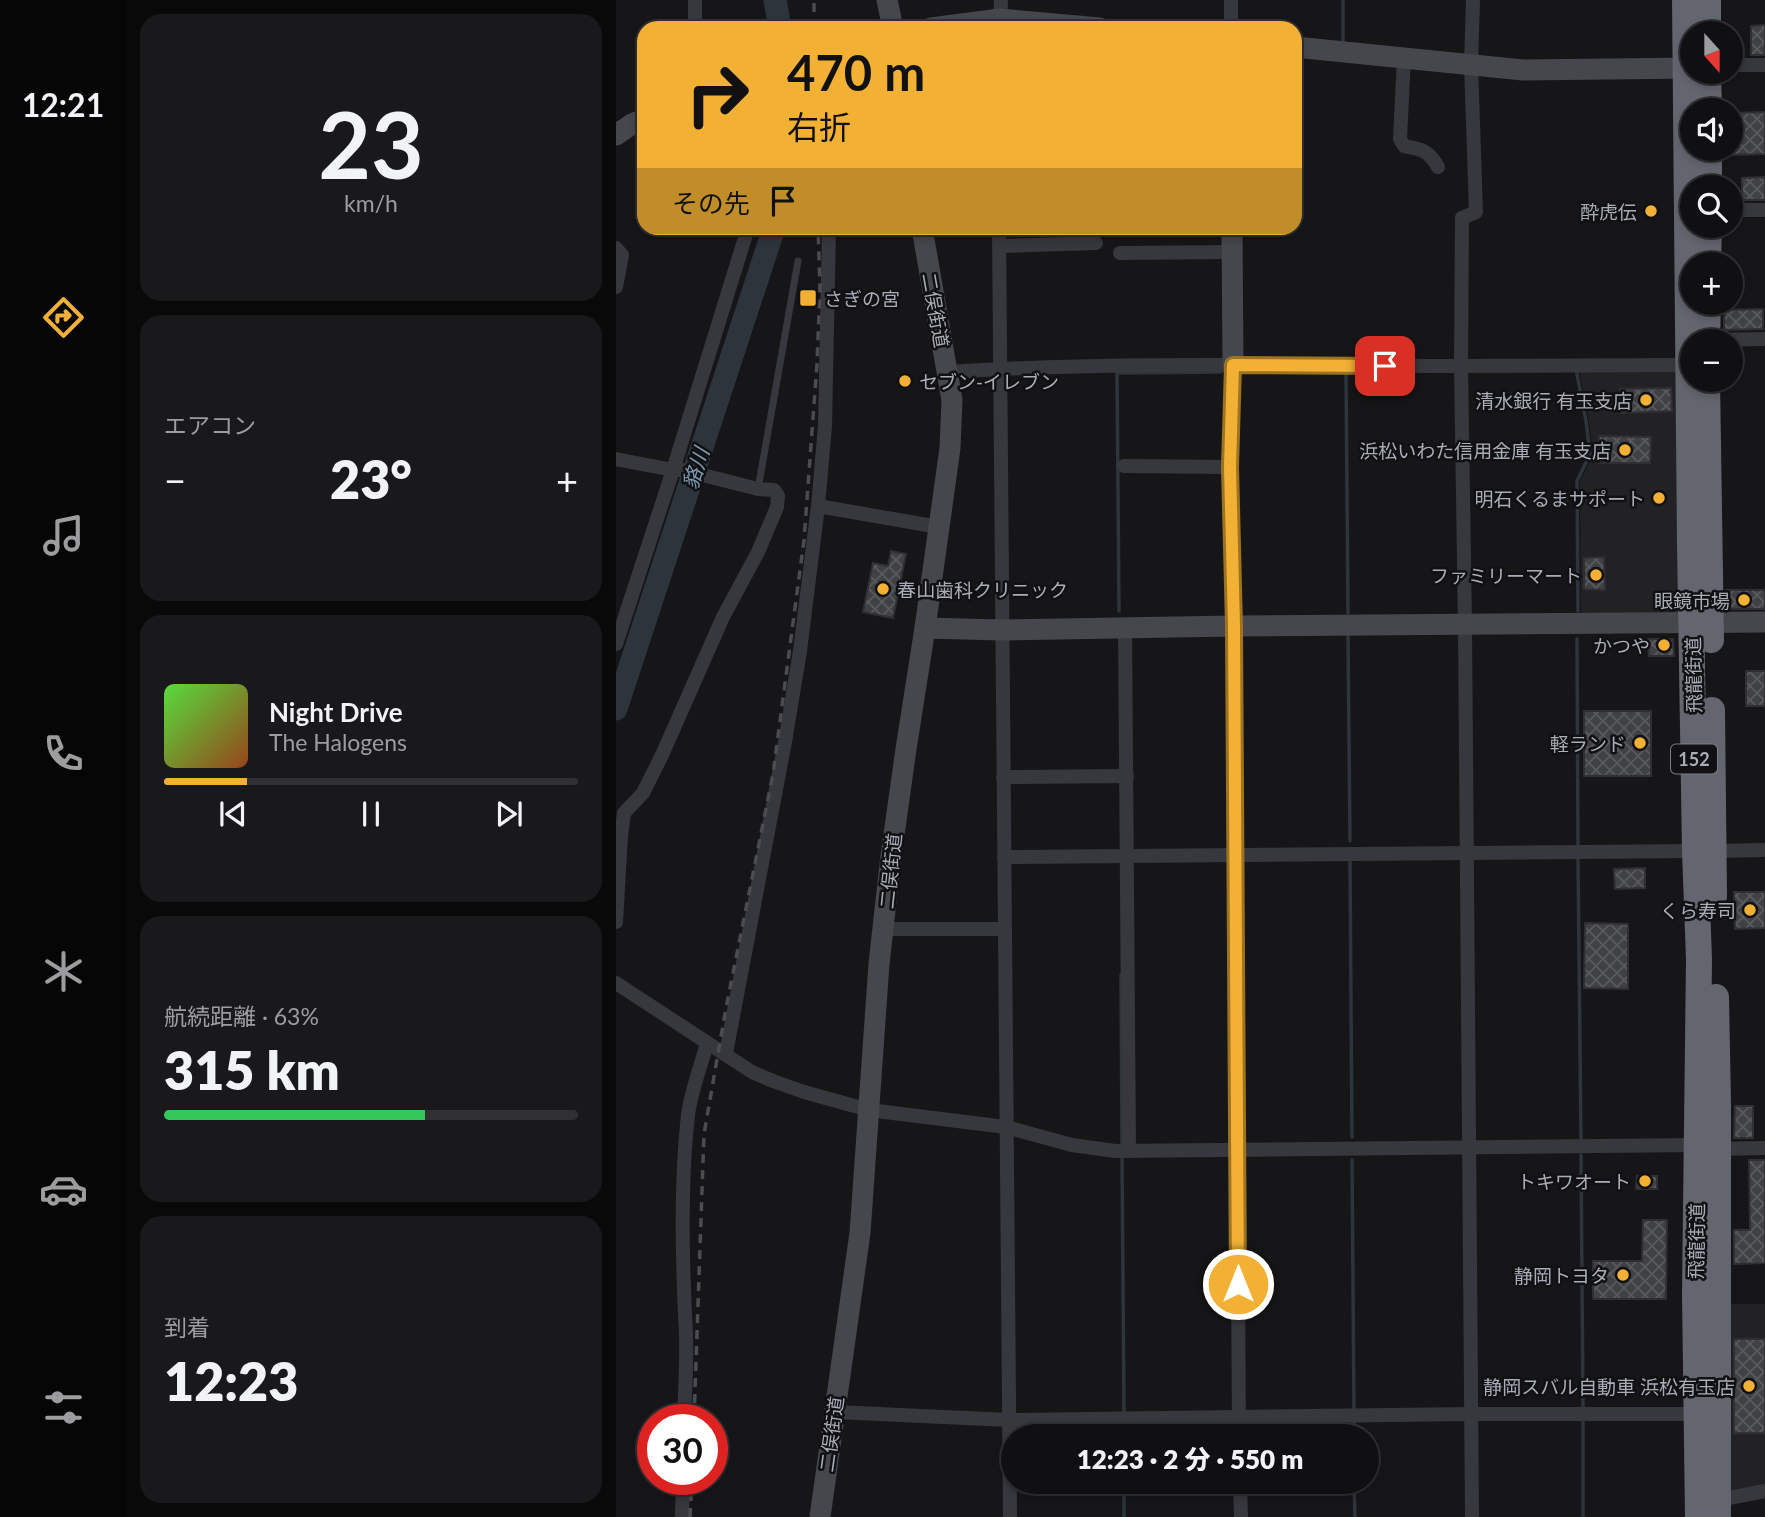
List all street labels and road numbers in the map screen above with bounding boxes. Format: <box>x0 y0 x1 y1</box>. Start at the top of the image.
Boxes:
street label: 二俣街道 <box>918 271 954 349</box>
street label: 飛龍街道 <box>1681 637 1705 713</box>
road number: 152 <box>1671 744 1717 774</box>
street label: 二俣街道 <box>875 832 905 910</box>
street label: 飛龍街道 <box>1684 1203 1708 1279</box>
street label: 二俣街道 <box>814 1395 848 1473</box>

